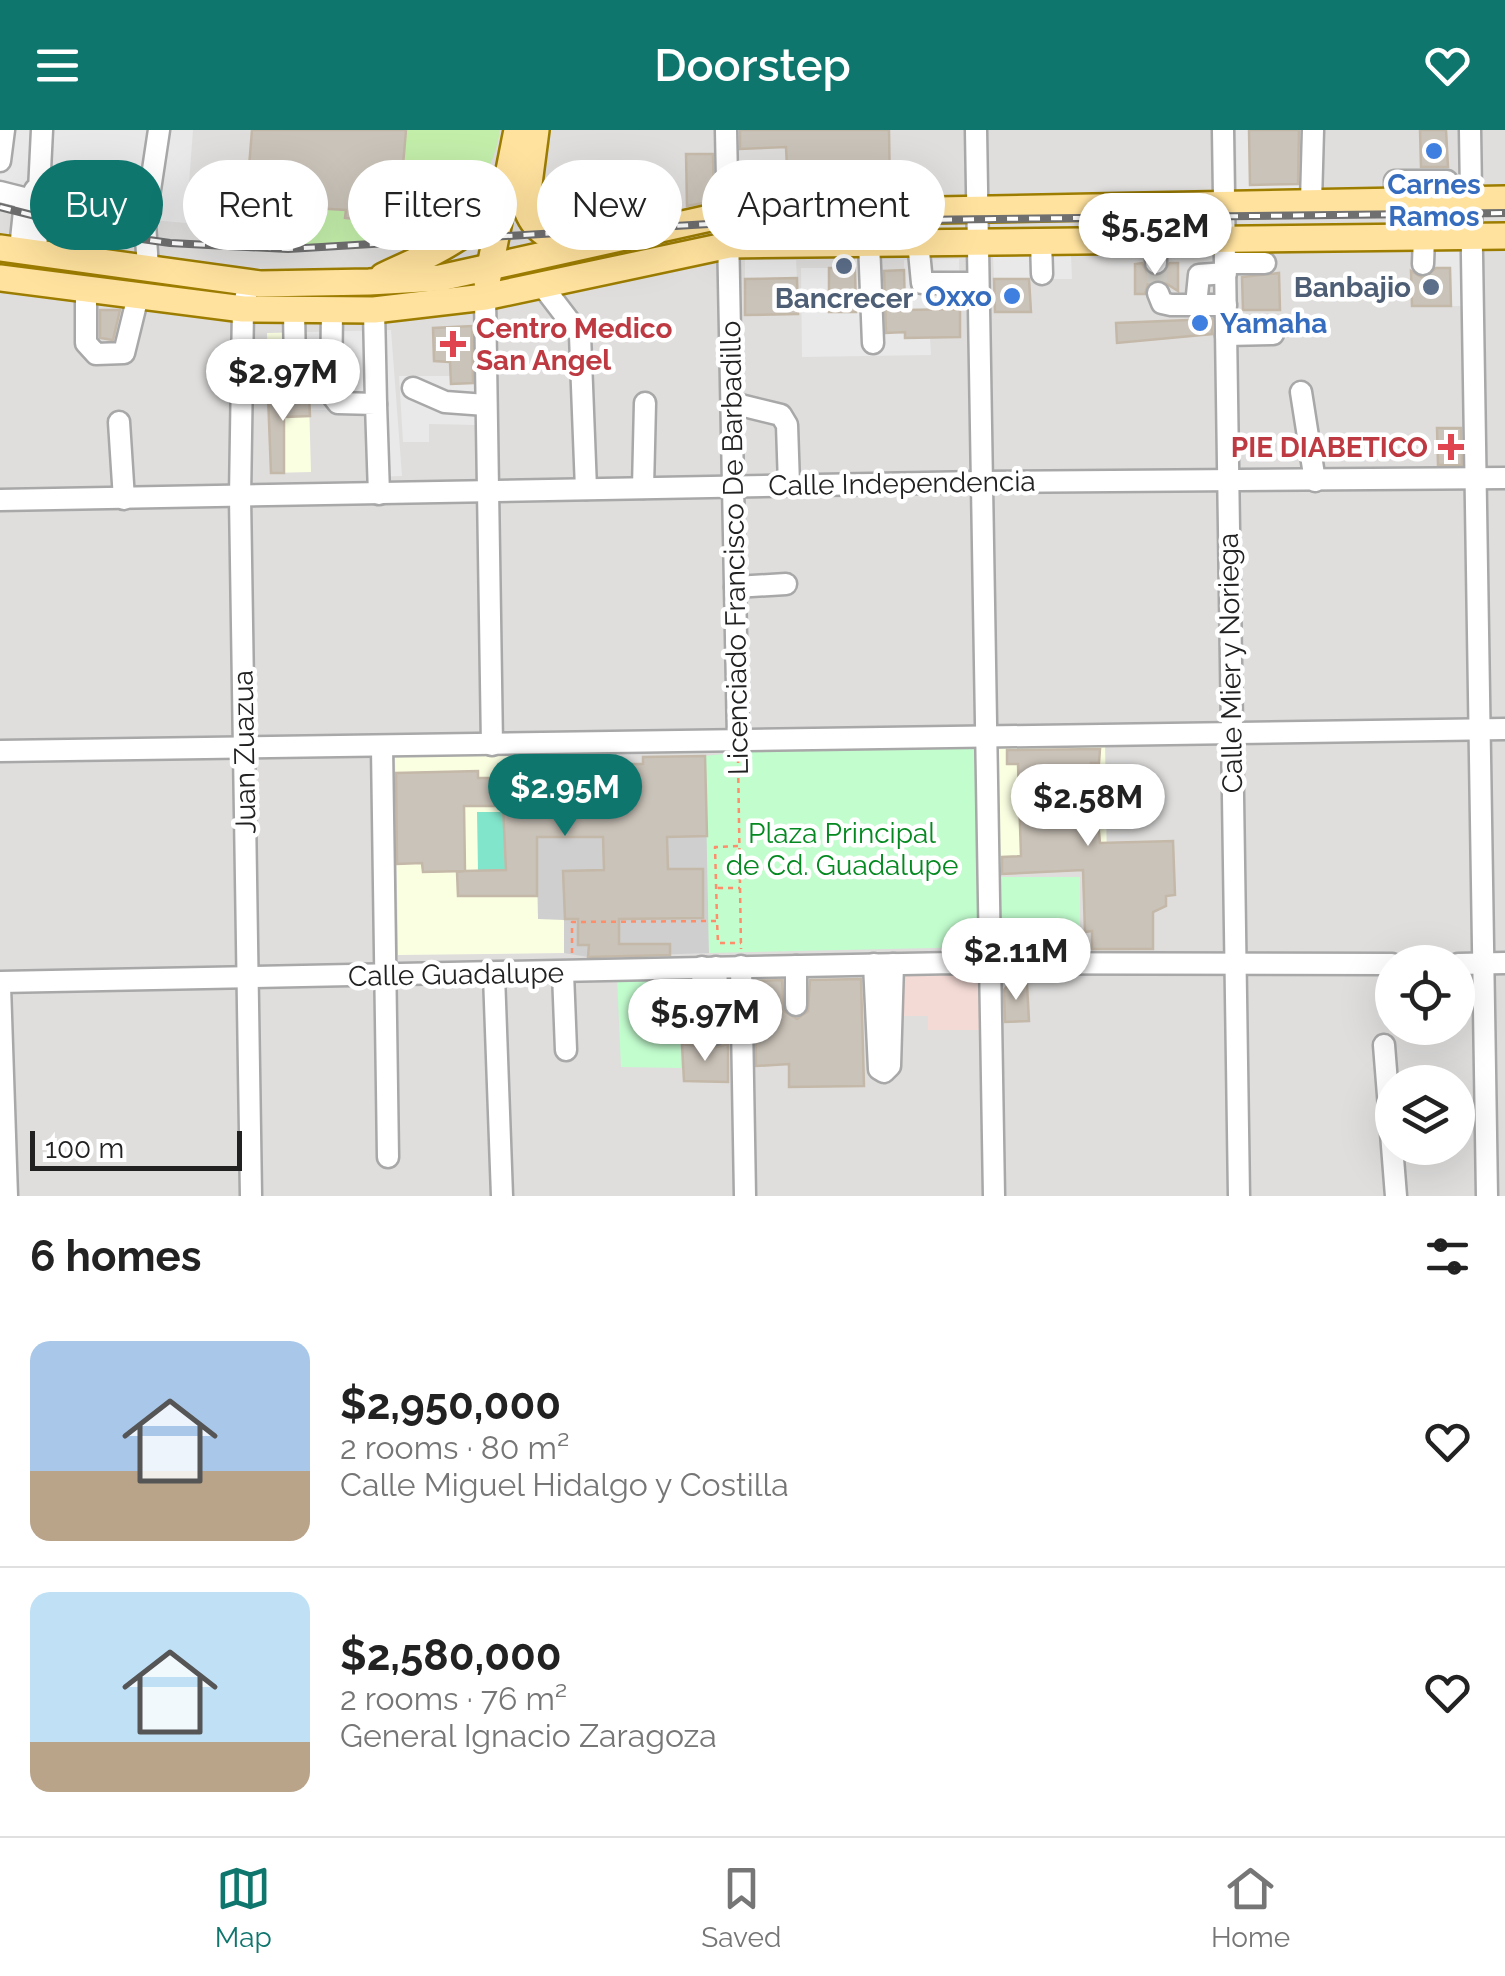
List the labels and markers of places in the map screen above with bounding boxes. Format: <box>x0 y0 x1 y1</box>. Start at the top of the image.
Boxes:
marker: Carnes Ramos <box>1423 140 1445 162</box>
place label: Carnes Ramos <box>1387 168 1481 233</box>
pin: $5.52M <box>1074 193 1236 278</box>
marker: Bancrecer <box>833 255 855 277</box>
place label: Banbajio <box>1294 271 1411 304</box>
marker: Banbajio <box>1420 276 1442 298</box>
place label: Oxxo <box>925 280 992 313</box>
place label: Bancrecer <box>775 282 913 315</box>
marker: Oxxo <box>1001 285 1023 307</box>
place label: Yamaha <box>1220 307 1327 340</box>
place label: Centro Medico San Angel <box>476 312 672 377</box>
marker: Yamaha <box>1189 312 1211 334</box>
marker: Centro Medico San Angel <box>440 331 466 357</box>
pin: $2.97M <box>202 339 364 424</box>
place label: PIE DIABETICO <box>1231 431 1428 464</box>
marker: PIE DIABETICO <box>1438 434 1464 460</box>
pin: $2.95M <box>484 754 646 839</box>
pin: $2.58M <box>1007 764 1169 849</box>
pin: $2.11M <box>935 918 1097 1003</box>
pin: $5.97M <box>624 979 786 1064</box>

